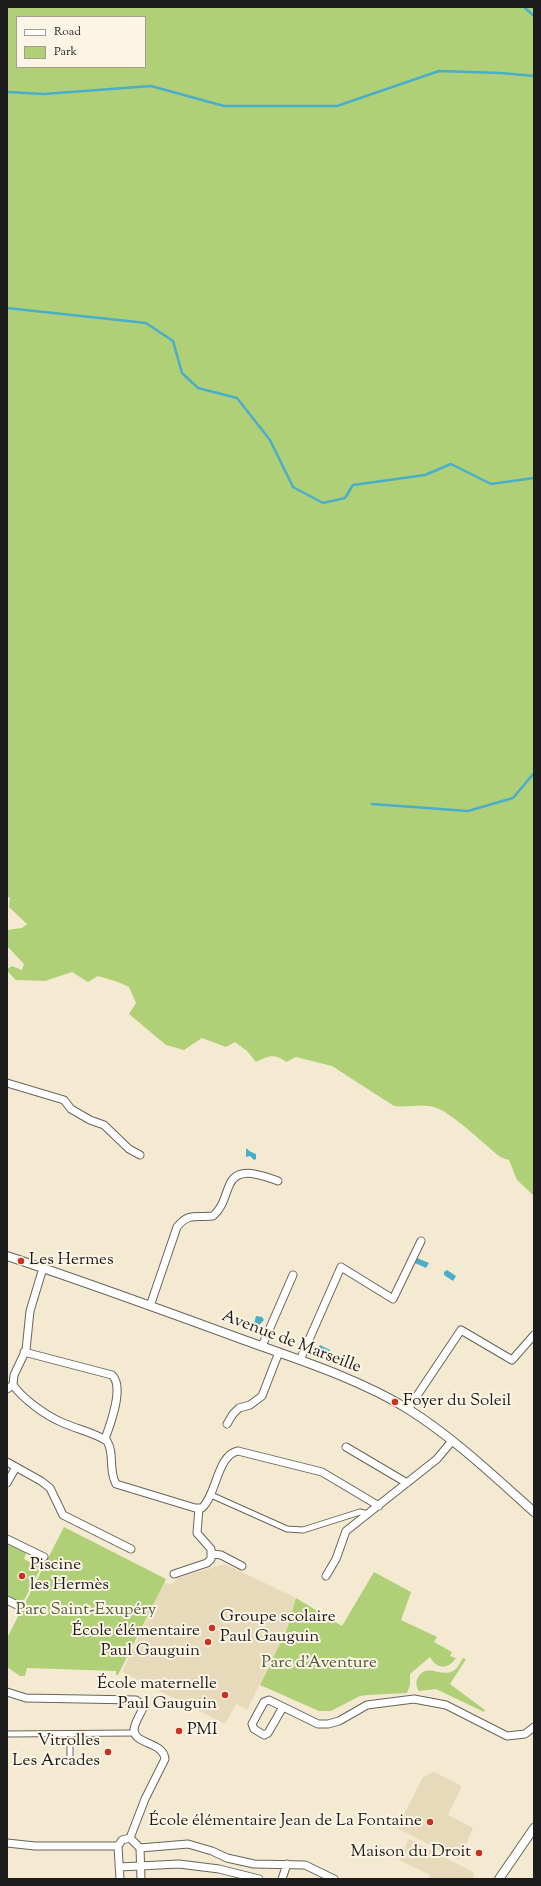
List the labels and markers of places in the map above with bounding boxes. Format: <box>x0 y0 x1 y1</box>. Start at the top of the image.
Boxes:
place label: Les Hermes <box>29 1251 114 1271</box>
marker: Les Hermes <box>16 1256 26 1266</box>
place label: Foyer du Soleil <box>403 1392 511 1412</box>
marker: Foyer du Soleil <box>390 1397 400 1407</box>
place label: Piscine les Hermès <box>30 1556 109 1596</box>
marker: Piscine les Hermès <box>17 1571 27 1581</box>
place label: Groupe scolaire Paul Gauguin <box>220 1608 336 1648</box>
place label: École élémentaire Paul Gauguin <box>72 1622 200 1662</box>
marker: Groupe scolaire Paul Gauguin <box>207 1623 217 1633</box>
marker: École élémentaire Paul Gauguin <box>203 1637 213 1647</box>
place label: École maternelle Paul Gauguin <box>97 1675 217 1715</box>
marker: École maternelle Paul Gauguin <box>220 1690 230 1700</box>
place label: PMI <box>187 1721 218 1741</box>
marker: PMI <box>174 1726 184 1736</box>
place label: Vitrolles Les Arcades <box>12 1732 100 1772</box>
marker: Vitrolles Les Arcades <box>103 1747 113 1757</box>
place label: École élémentaire Jean de La Fontaine <box>149 1812 422 1832</box>
marker: École élémentaire Jean de La Fontaine <box>425 1817 435 1827</box>
place label: Maison du Droit <box>351 1843 471 1863</box>
marker: Maison du Droit <box>474 1848 484 1858</box>

